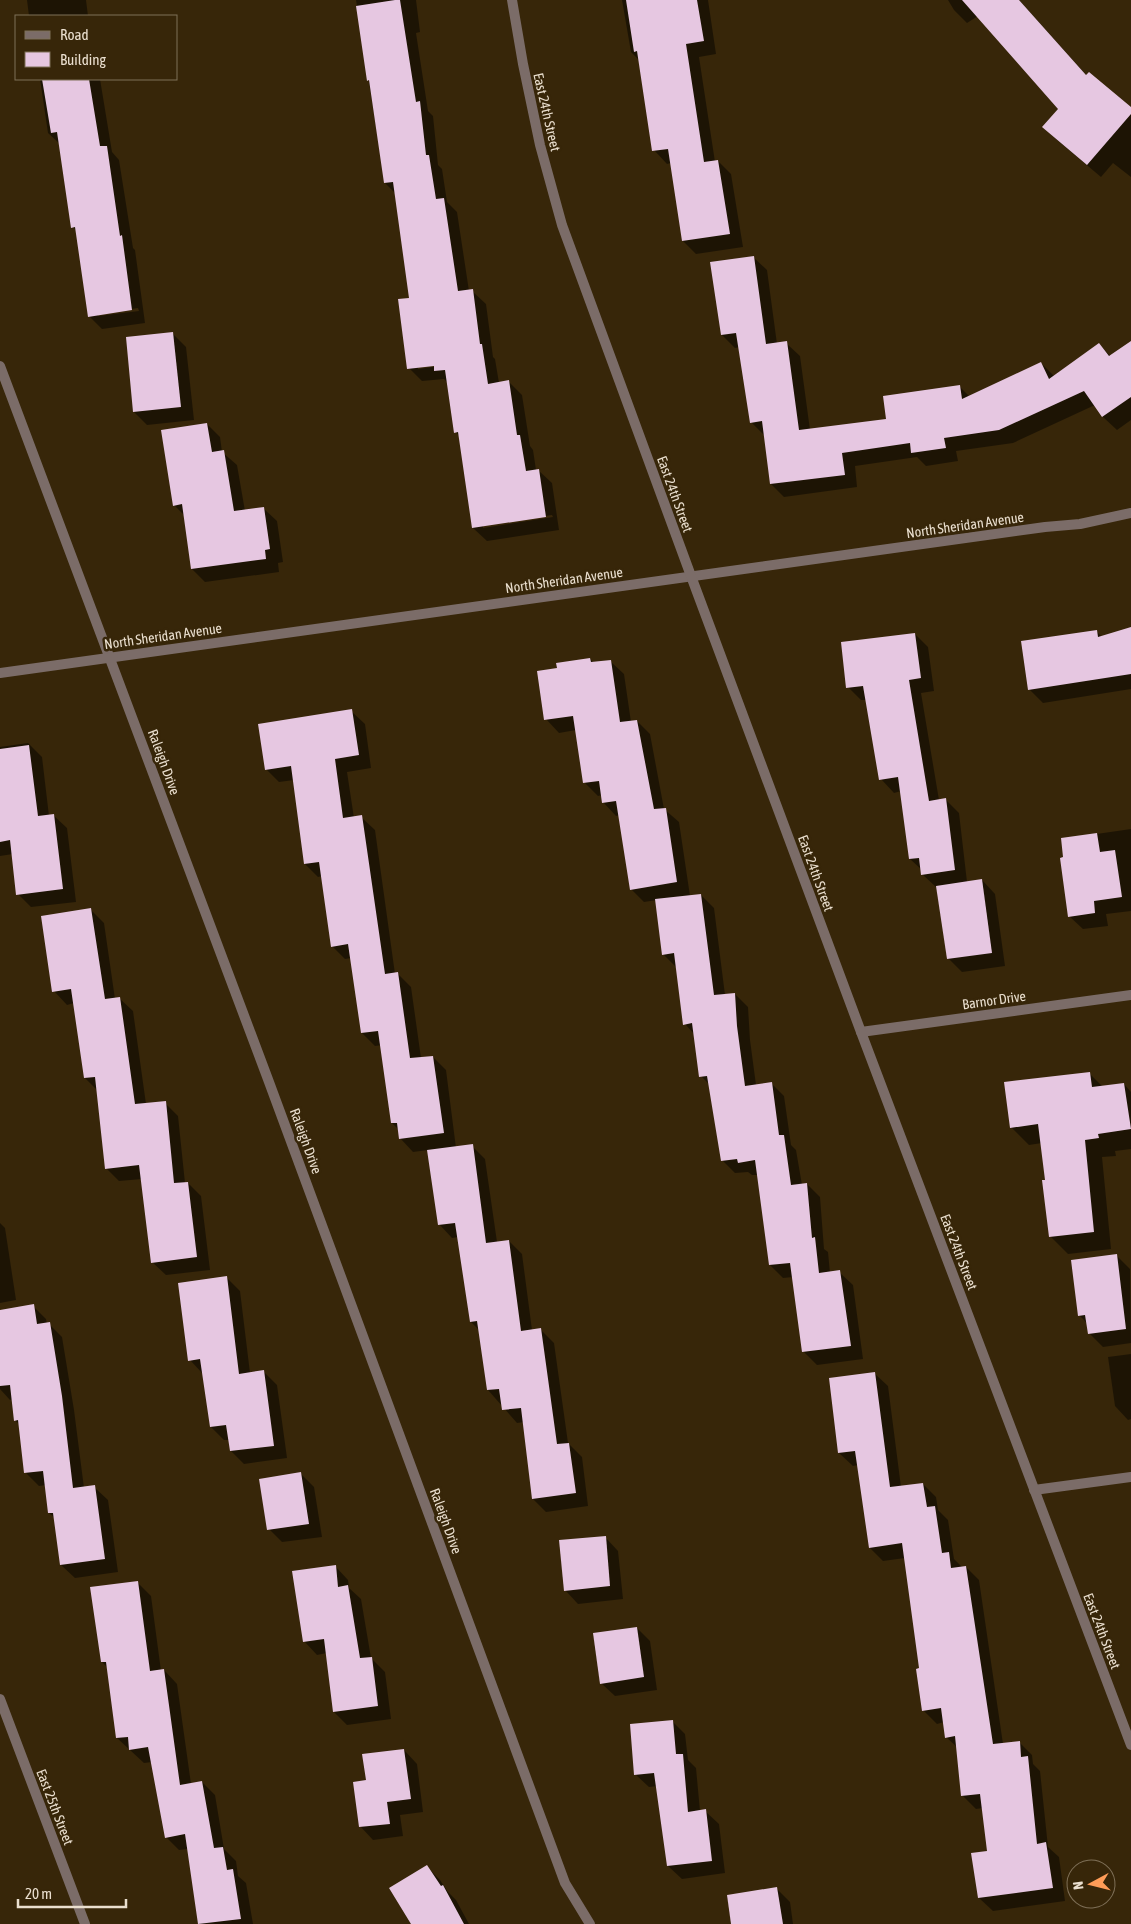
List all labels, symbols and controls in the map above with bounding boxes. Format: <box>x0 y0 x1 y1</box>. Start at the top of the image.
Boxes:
legend <box>15 15 178 80</box>
text: Road <box>60 26 89 43</box>
text: Building <box>60 51 106 68</box>
street label: East 24th Street <box>530 71 564 153</box>
street label: East 24th Street <box>654 454 696 534</box>
street label: North Sheridan Avenue <box>905 509 1025 541</box>
street label: North Sheridan Avenue <box>504 564 624 596</box>
street label: North Sheridan Avenue <box>103 620 223 652</box>
street label: Raleigh Drive <box>145 727 183 797</box>
street label: East 24th Street <box>795 833 837 913</box>
street label: Barnor Drive <box>961 988 1027 1012</box>
street label: Raleigh Drive <box>287 1106 325 1176</box>
street label: East 24th Street <box>937 1212 981 1292</box>
street label: Raleigh Drive <box>427 1486 465 1556</box>
street label: East 24th Street <box>1080 1591 1124 1671</box>
street label: East 25th Street <box>33 1767 77 1847</box>
north arrow <box>1066 1859 1116 1909</box>
scale bar <box>18 1876 125 1908</box>
text: N <box>1070 1881 1087 1891</box>
text: 20 m <box>25 1885 52 1902</box>

